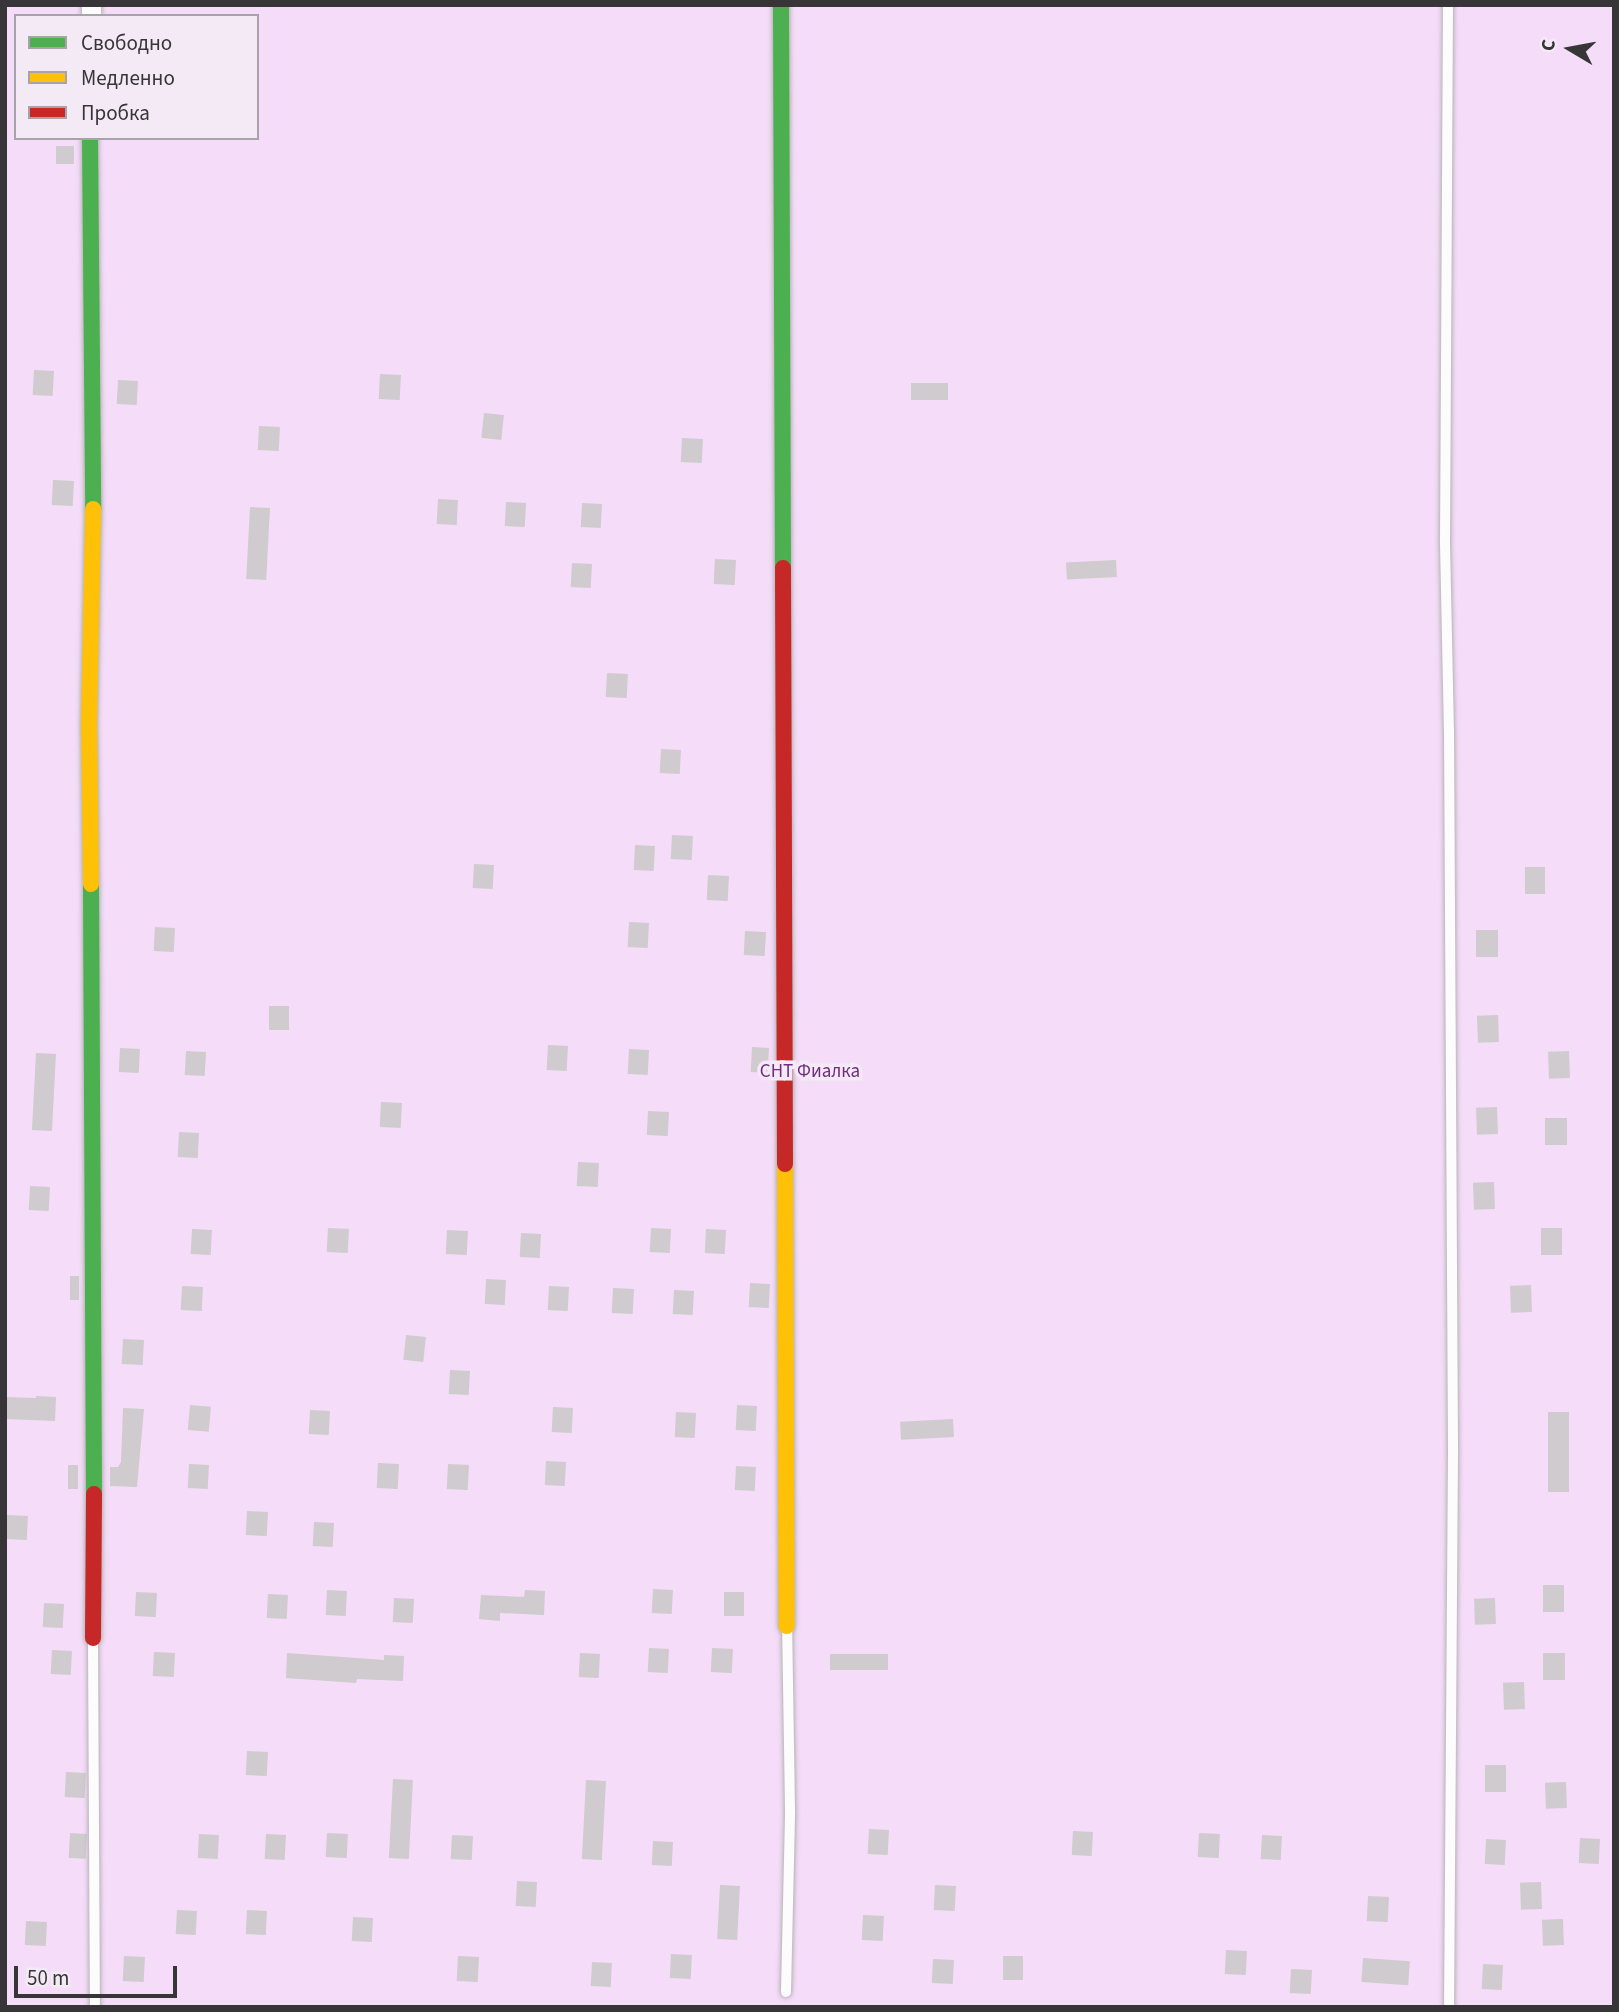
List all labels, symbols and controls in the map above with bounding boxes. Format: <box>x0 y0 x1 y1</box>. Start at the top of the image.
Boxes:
legend <box>14 14 259 140</box>
north arrow <box>1535 14 1605 84</box>
text: Свободно <box>81 28 172 58</box>
text: С <box>1535 37 1563 53</box>
text: Медленно <box>81 63 175 93</box>
text: Пробка <box>81 98 150 128</box>
park label: СНТ Фиалка <box>760 1061 860 1083</box>
scale bar <box>18 1952 180 1996</box>
text: 50 m <box>27 1963 69 1993</box>

